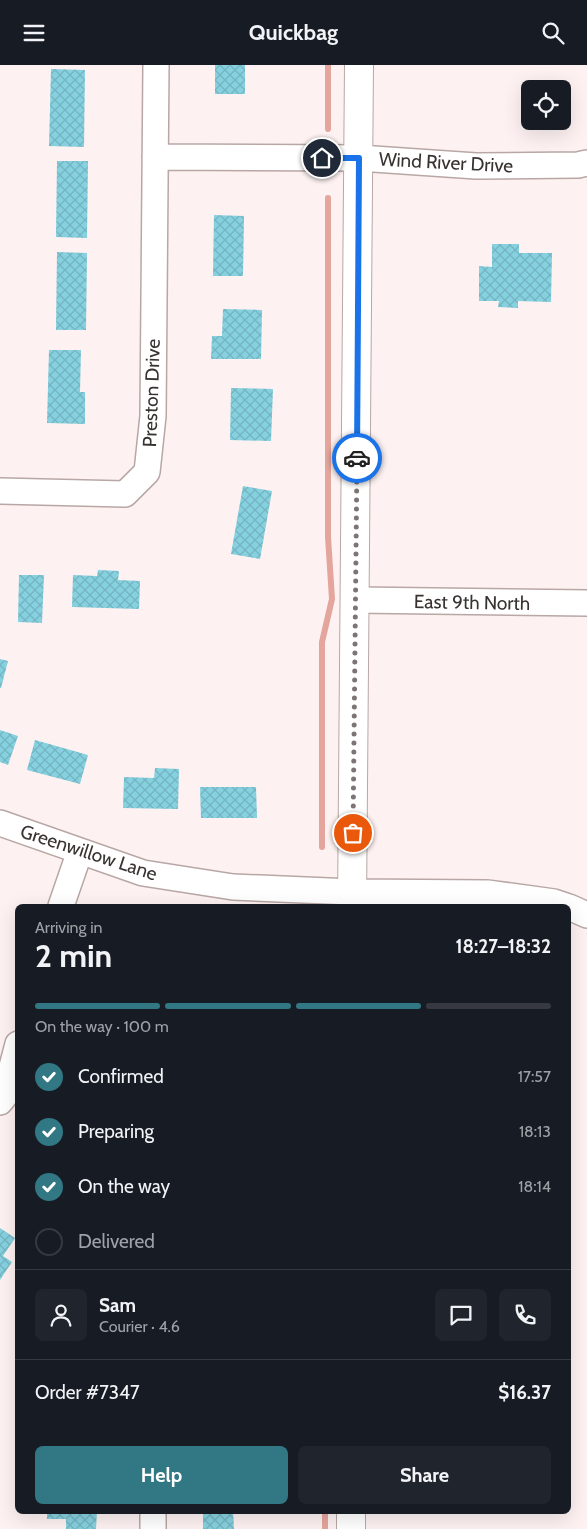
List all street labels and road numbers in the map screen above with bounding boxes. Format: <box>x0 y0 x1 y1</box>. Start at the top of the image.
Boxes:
street label: Wind River Drive <box>378 147 514 178</box>
street label: Preston Drive <box>138 338 165 448</box>
street label: East 9th North <box>414 590 530 615</box>
street label: Greenwillow Lane <box>18 820 160 885</box>

